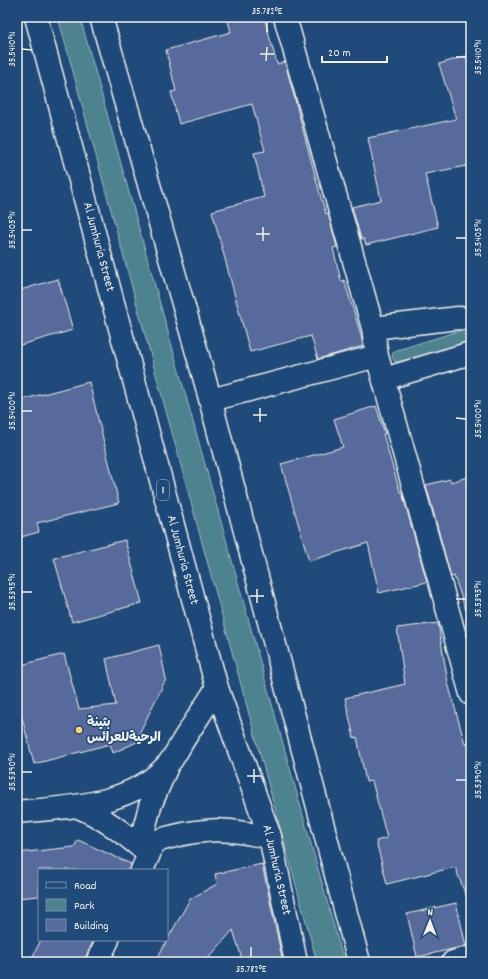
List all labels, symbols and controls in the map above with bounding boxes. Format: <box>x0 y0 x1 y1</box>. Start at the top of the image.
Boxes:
text: 35.782°E <box>252 5 283 19</box>
text: 35.5410°N <box>6 31 20 67</box>
scale bar <box>322 38 387 64</box>
text: 35.5410°N <box>472 39 486 75</box>
text: 20 m <box>328 45 351 62</box>
street label: Al Jumhuria Street <box>77 200 119 294</box>
text: 35.5405°N <box>6 211 20 249</box>
text: 35.5405°N <box>472 219 486 257</box>
text: 35.5400°N <box>6 392 20 430</box>
text: 35.5400°N <box>472 400 486 438</box>
road number: 1 <box>157 480 169 500</box>
street label: Al Jumhuria Street <box>161 513 203 607</box>
text: 35.5395°N <box>6 573 20 611</box>
text: 35.5395°N <box>472 580 486 618</box>
place label: بثينة الرحيةللعرائس <box>87 714 161 748</box>
marker: بثينة الرحيةللعرائس <box>74 725 84 735</box>
text: 35.5390°N <box>6 753 20 791</box>
text: 35.5390°N <box>472 761 486 799</box>
street label: Al Jumhuria Street <box>256 823 296 917</box>
legend <box>38 869 168 941</box>
text: Road <box>74 878 96 895</box>
text: Park <box>74 898 95 915</box>
north arrow <box>410 901 450 941</box>
text: N <box>427 905 434 921</box>
text: Building <box>74 918 109 935</box>
text: 35.782°E <box>236 963 267 977</box>

